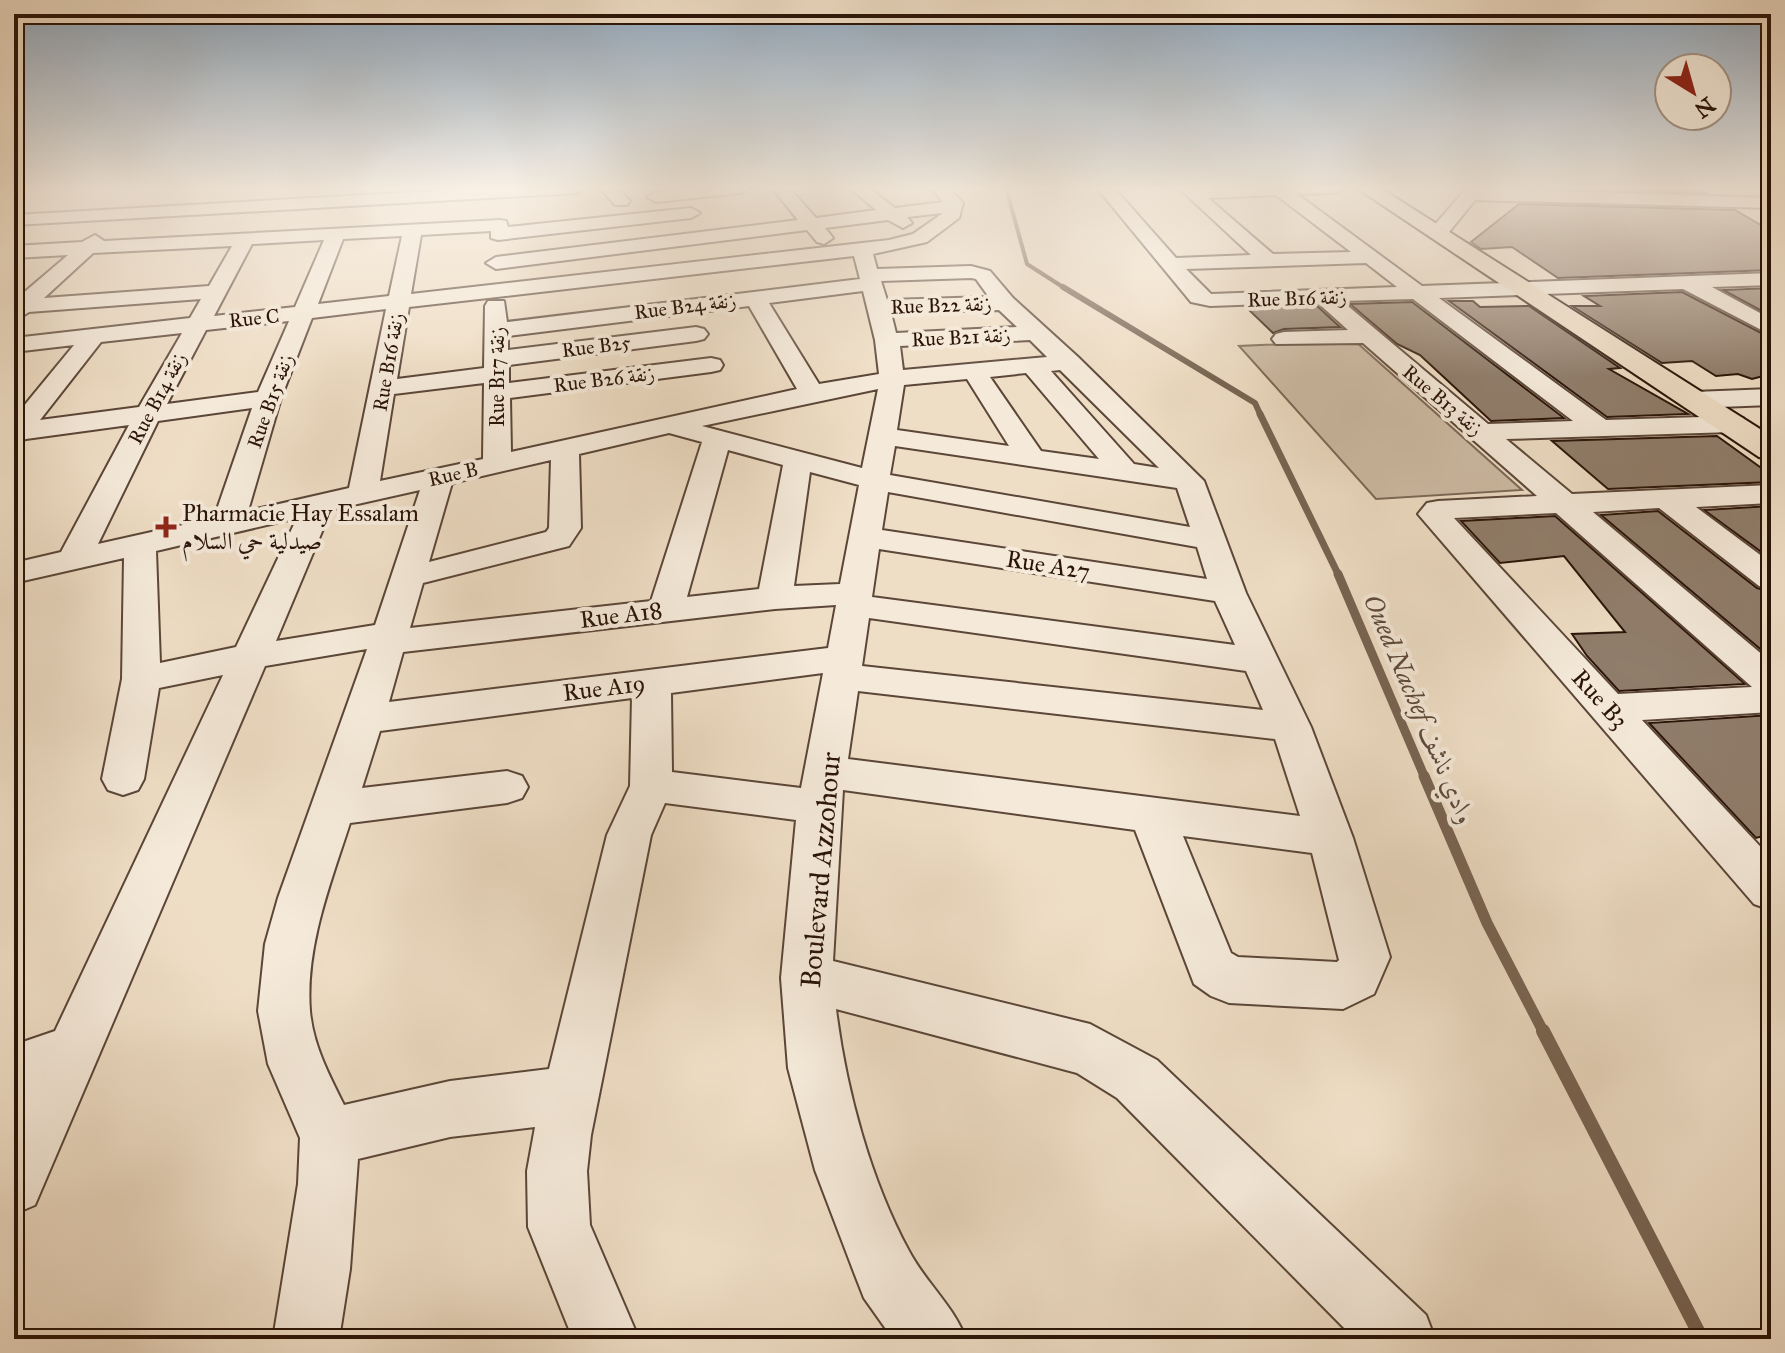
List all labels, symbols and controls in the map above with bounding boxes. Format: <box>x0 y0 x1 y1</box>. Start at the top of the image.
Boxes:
north arrow <box>1653 52 1733 132</box>
text: N <box>1689 91 1720 124</box>
street label: Rue B16 زنقة <box>1247 284 1347 312</box>
street label: Rue B24 زنقة <box>633 288 737 324</box>
street label: Rue B22 زنقة <box>890 291 992 319</box>
street label: Rue C <box>227 303 281 333</box>
street label: Rue B16 زنقة <box>368 311 408 413</box>
street label: Rue B21 زنقة <box>911 322 1011 352</box>
street label: Rue B17 زنقة <box>485 327 509 427</box>
street label: Rue B25 <box>560 330 632 362</box>
street label: Rue B14 زنقة <box>123 348 191 448</box>
street label: Rue B15 زنقة <box>242 351 298 451</box>
street label: Rue B13 زنقة <box>1398 359 1488 441</box>
street label: Rue B26 زنقة <box>552 361 656 397</box>
street label: Rue B <box>426 457 480 491</box>
place label: Pharmacie Hay Essalam صيدلية حي السلام <box>182 498 419 562</box>
marker: Pharmacie Hay Essalam صيدلية حي السلام <box>157 518 175 536</box>
street label: Rue A27 <box>1004 544 1092 586</box>
water label: Oued Nachef وادي ناشف <box>1352 589 1483 831</box>
street label: Rue A18 <box>578 595 664 635</box>
street label: Rue B3 <box>1565 663 1635 735</box>
street label: Rue A19 <box>561 668 647 708</box>
street label: Boulevard Azzohour <box>793 750 848 989</box>

